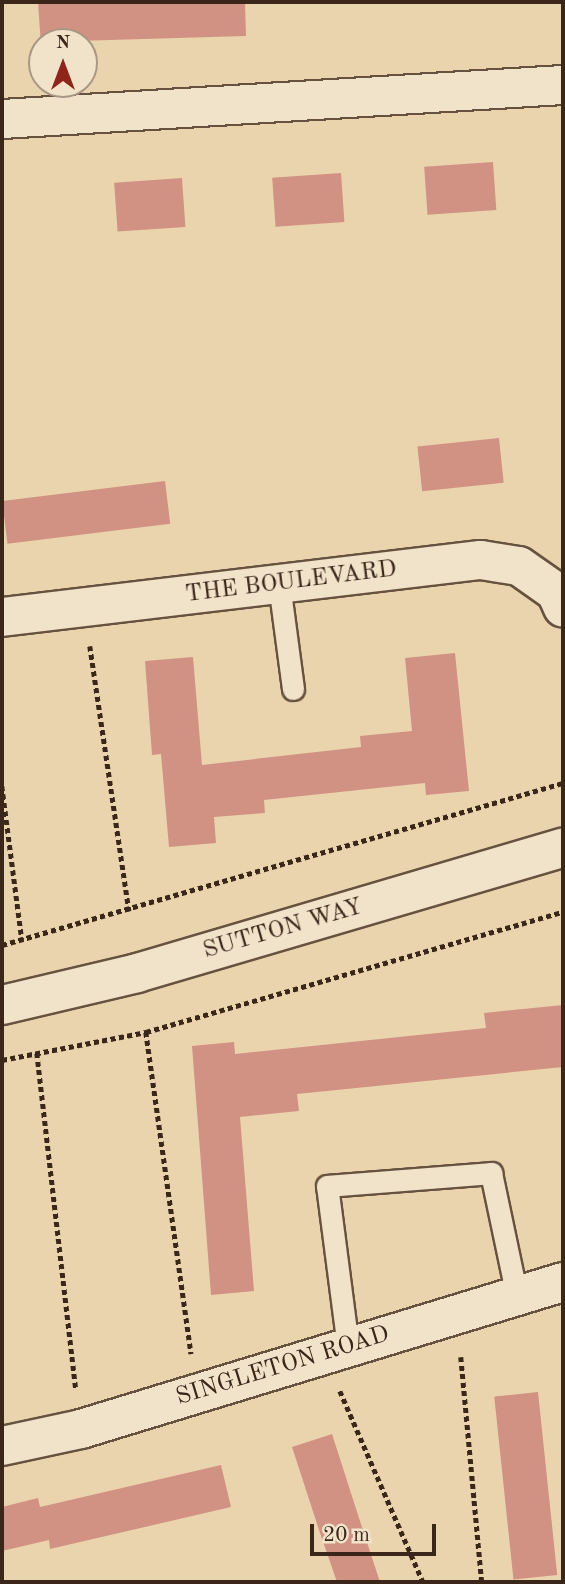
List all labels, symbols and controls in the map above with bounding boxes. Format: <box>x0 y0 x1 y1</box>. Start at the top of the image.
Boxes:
north arrow <box>28 28 98 98</box>
text: N <box>56 34 70 53</box>
street label: THE BOULEVARD <box>184 556 398 610</box>
street label: SUTTON WAY <box>200 894 366 966</box>
street label: SINGLETON ROAD <box>173 1321 393 1413</box>
scale bar <box>313 1510 439 1554</box>
text: 20 m <box>323 1525 370 1546</box>

